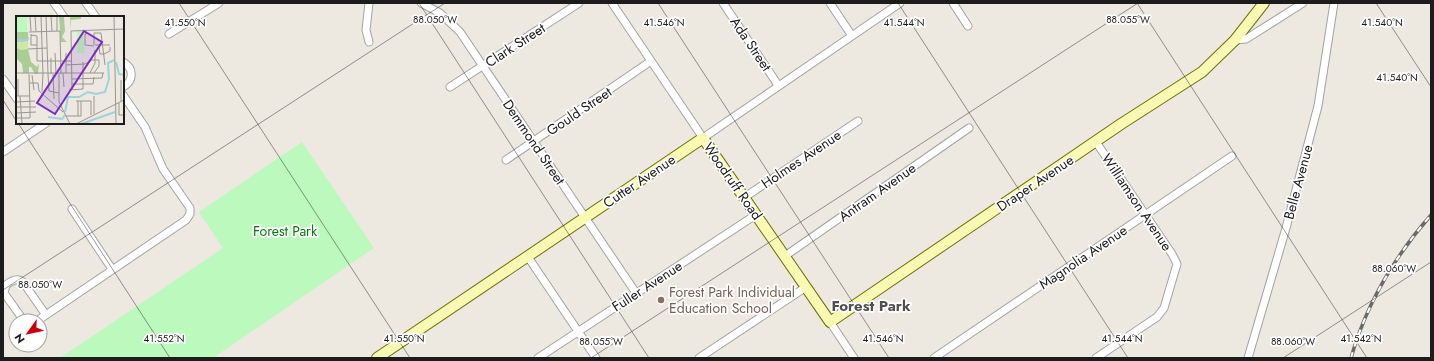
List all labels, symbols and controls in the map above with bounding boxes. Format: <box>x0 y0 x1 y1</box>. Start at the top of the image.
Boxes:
text: 88.050°W <box>413 12 457 27</box>
text: 88.055°W <box>1106 12 1150 27</box>
street label: Ada Street <box>725 13 777 76</box>
text: 41.550°N <box>164 15 206 30</box>
text: 41.546°N <box>643 15 685 30</box>
text: 41.544°N <box>883 15 925 30</box>
text: 41.540°N <box>1361 15 1403 30</box>
inset map <box>16 16 124 124</box>
street label: Clark Street <box>481 18 550 72</box>
text: 41.540°N <box>1376 70 1418 85</box>
street label: Gould Street <box>542 81 616 140</box>
street label: Demmond Street <box>498 95 570 189</box>
street label: Holmes Avenue <box>757 125 845 193</box>
street label: Woodruff Road <box>699 138 767 224</box>
street label: Belle Avenue <box>1278 142 1318 222</box>
street label: Cutter Avenue <box>599 149 679 213</box>
street label: Williamson Avenue <box>1097 149 1177 255</box>
street label: Draper Avenue <box>993 150 1077 216</box>
street label: Antram Avenue <box>834 158 920 226</box>
street label: Magnolia Avenue <box>1035 220 1131 294</box>
park label: Forest Park <box>253 221 318 241</box>
street label: Fuller Avenue <box>608 256 686 316</box>
text: 88.060°W <box>1372 261 1416 276</box>
text: 88.050°W <box>18 277 62 292</box>
place label: Forest Park Individual Education School <box>669 282 795 318</box>
marker: Forest Park Individual Education School <box>656 295 666 305</box>
district label: Forest Park <box>831 295 911 317</box>
north arrow <box>8 313 48 353</box>
text: N <box>11 330 29 346</box>
text: 41.552°N <box>144 331 184 346</box>
text: 41.550°N <box>383 331 425 346</box>
text: 41.546°N <box>862 331 904 346</box>
text: 41.544°N <box>1101 331 1143 346</box>
text: 41.542°N <box>1340 331 1382 346</box>
text: 88.055°W <box>579 334 623 349</box>
text: 88.060°W <box>1271 334 1315 349</box>

